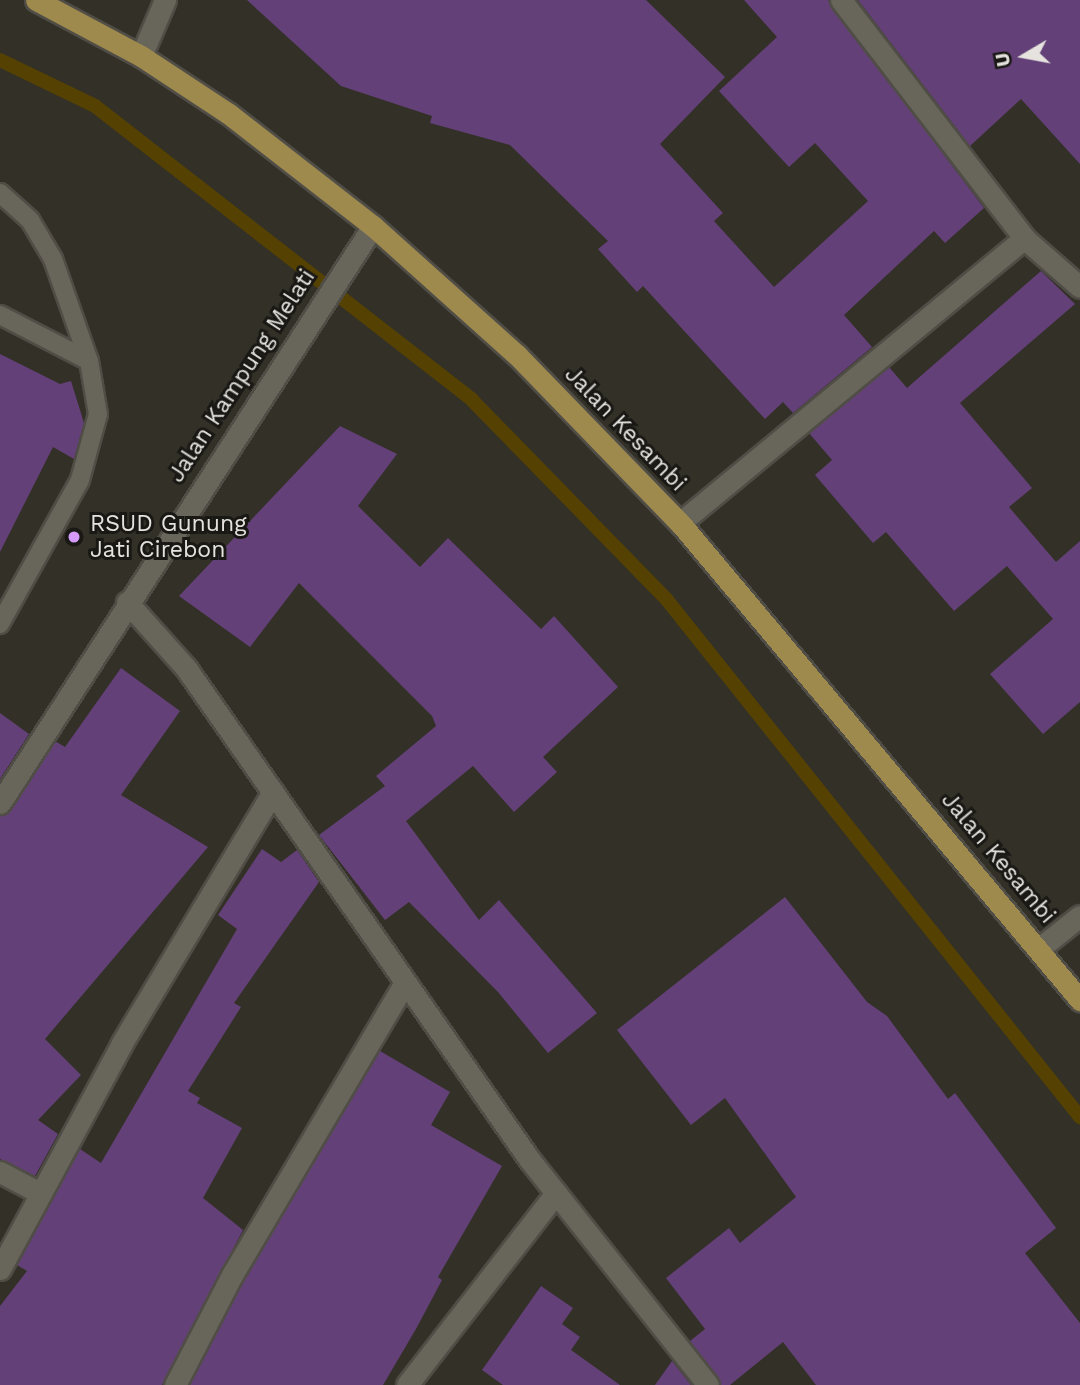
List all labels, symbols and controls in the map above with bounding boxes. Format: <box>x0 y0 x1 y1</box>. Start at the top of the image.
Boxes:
north arrow <box>989 21 1059 91</box>
text: U <box>990 51 1015 68</box>
street label: Jalan Kampung Melati <box>163 264 321 488</box>
street label: Jalan Kesambi <box>559 361 691 497</box>
place label: RSUD Gunung Jati Cirebon <box>90 510 246 564</box>
marker: RSUD Gunung Jati Cirebon <box>64 527 84 547</box>
street label: Jalan Kesambi <box>935 787 1061 929</box>

